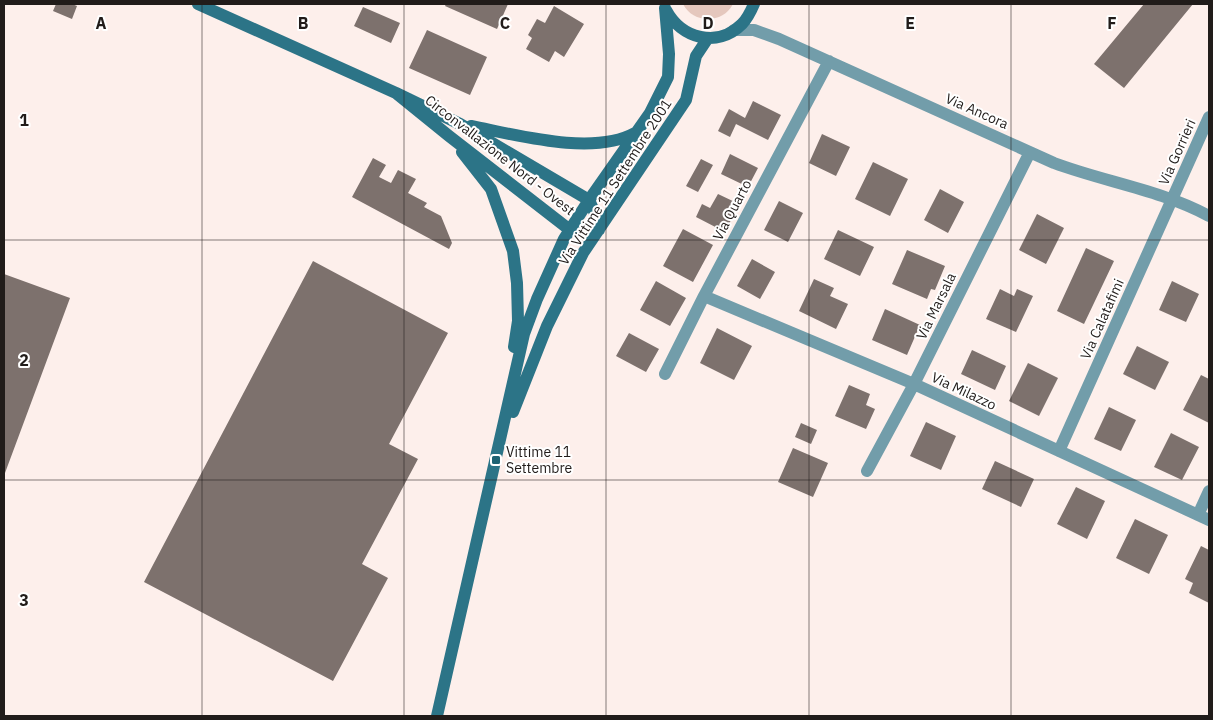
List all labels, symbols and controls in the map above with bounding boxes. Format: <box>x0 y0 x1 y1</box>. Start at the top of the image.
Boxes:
text: A <box>96 13 107 33</box>
text: B <box>298 13 309 33</box>
text: C <box>500 13 510 33</box>
text: D <box>702 13 714 33</box>
text: E <box>905 13 915 33</box>
text: F <box>1107 13 1117 33</box>
street label: Via Ancora <box>943 89 1012 133</box>
street label: Circonvallazione Nord - Ovest <box>422 91 579 219</box>
street label: Via Vittime 11 Settembre 2001 <box>554 96 676 268</box>
text: 1 <box>19 110 29 130</box>
street label: Via Gorrieri <box>1154 116 1200 188</box>
street label: Via Quarto <box>709 176 756 243</box>
street label: Via Marsala <box>912 269 960 342</box>
street label: Via Calatafimi <box>1076 276 1128 362</box>
text: 2 <box>19 350 29 370</box>
street label: Via Milazzo <box>929 368 1000 414</box>
place label: Vittime 11 Settembre <box>506 443 573 477</box>
marker: Vittime 11 Settembre <box>490 454 502 466</box>
text: 3 <box>19 590 29 610</box>

